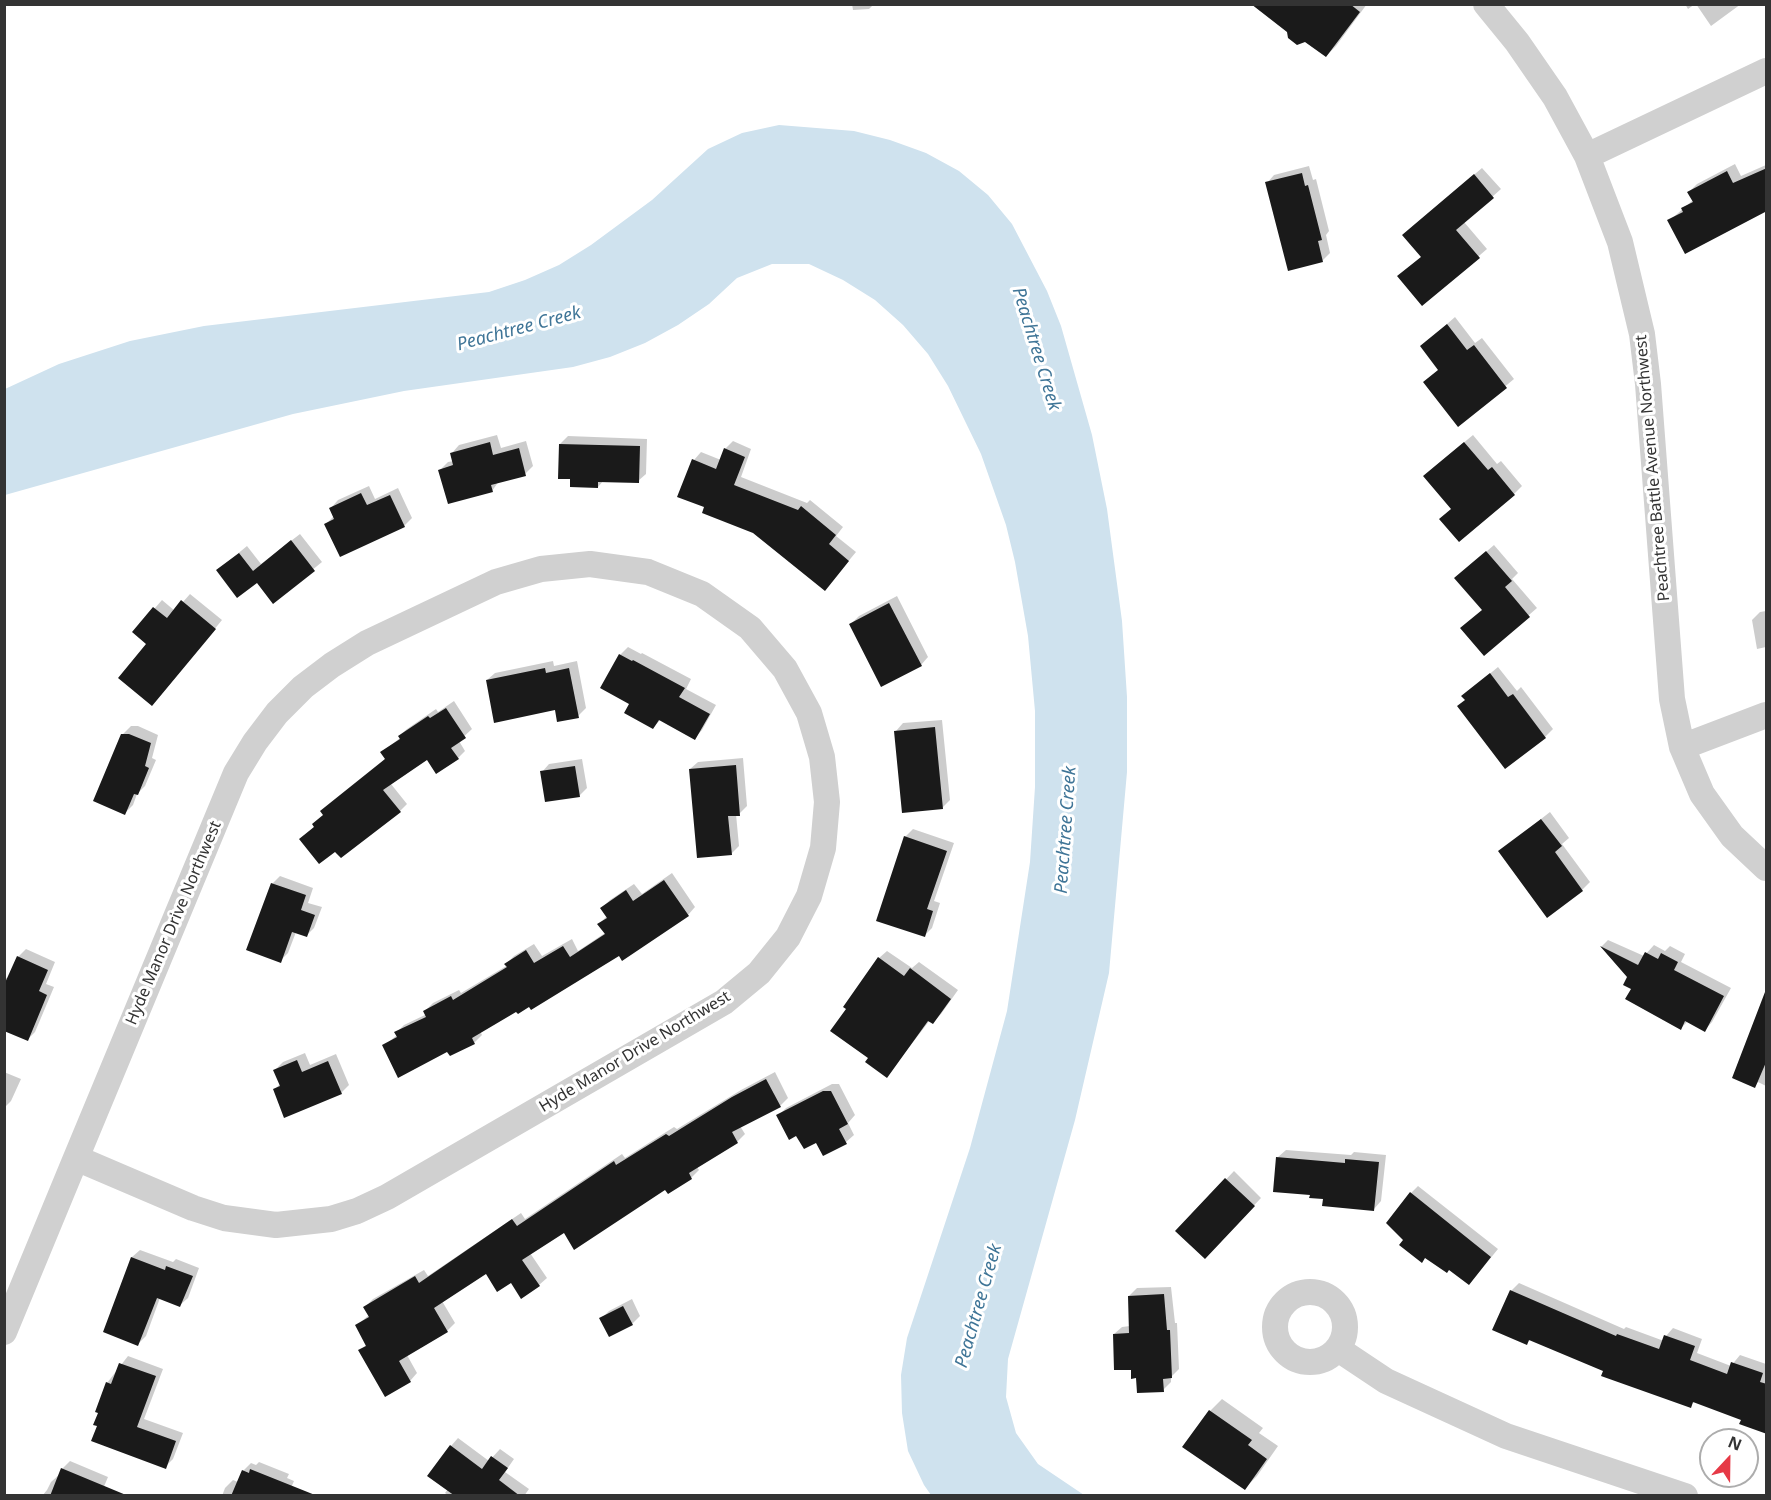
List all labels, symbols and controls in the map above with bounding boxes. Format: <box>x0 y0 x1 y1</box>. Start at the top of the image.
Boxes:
water label: Peachtree Creek <box>1007 285 1065 413</box>
water label: Peachtree Creek <box>455 302 583 356</box>
street label: Peachtree Battle Avenue Northwest <box>1632 334 1674 602</box>
water label: Peachtree Creek <box>1051 766 1081 894</box>
street label: Hyde Manor Drive Northwest <box>122 818 226 1028</box>
street label: Hyde Manor Drive Northwest <box>536 987 734 1117</box>
water label: Peachtree Creek <box>951 1242 1007 1370</box>
north arrow <box>1699 1428 1759 1488</box>
text: N <box>1725 1431 1745 1456</box>

